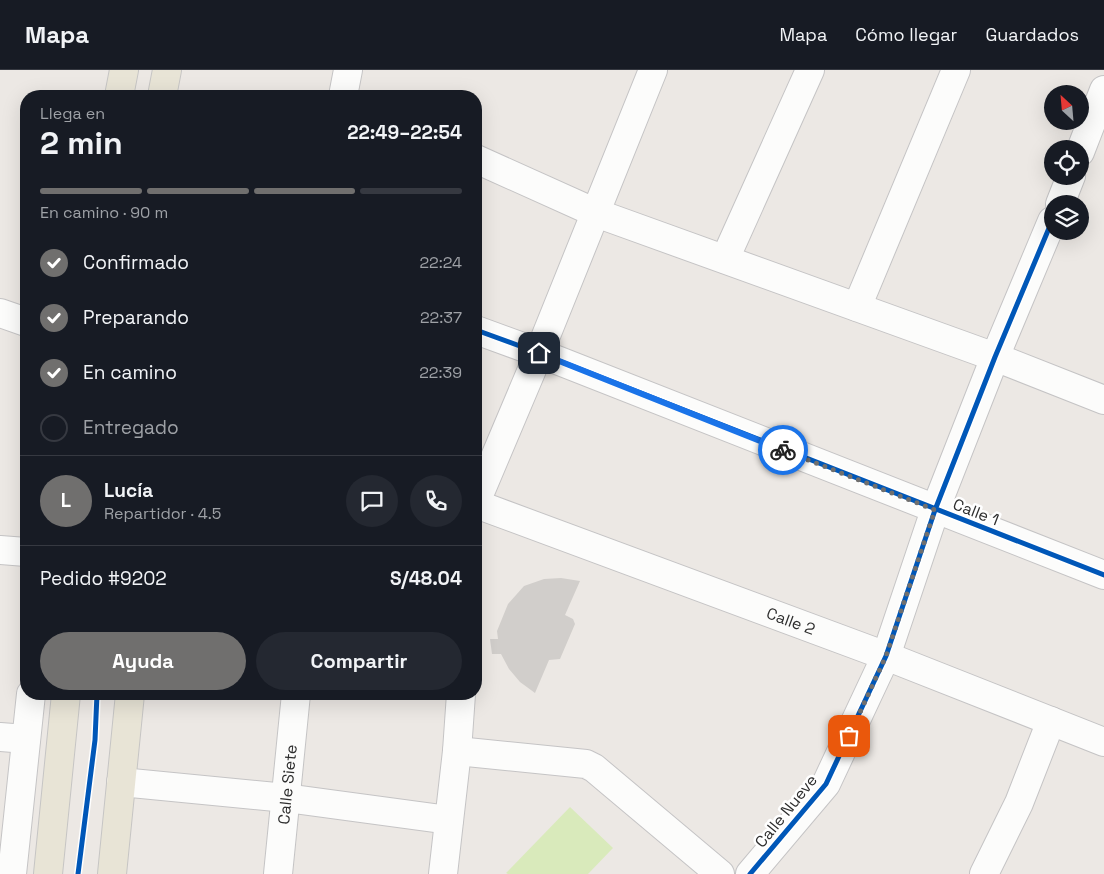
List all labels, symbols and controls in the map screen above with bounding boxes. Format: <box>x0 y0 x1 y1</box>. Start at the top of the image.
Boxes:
text: Mapa <box>25 19 89 50</box>
text: Mapa <box>779 23 827 46</box>
text: Cómo llegar <box>855 23 957 46</box>
text: Guardados <box>985 23 1079 46</box>
north arrow <box>1044 85 1089 130</box>
map controls <box>1044 85 1089 240</box>
text: Llega en <box>40 103 105 124</box>
text: 22:49–22:54 <box>347 120 462 145</box>
text: 2 min <box>40 123 123 163</box>
button: locate <box>1044 140 1089 185</box>
button: layers <box>1044 195 1089 240</box>
text: En camino · 90 m <box>40 202 168 223</box>
icon: check <box>40 249 68 277</box>
text: Confirmado <box>83 250 189 275</box>
text: 22:24 <box>419 252 462 273</box>
icon: check <box>40 304 68 332</box>
text: Preparando <box>83 305 189 330</box>
text: 22:37 <box>420 307 462 328</box>
pin <box>518 332 560 374</box>
icon: home <box>525 339 553 367</box>
icon: check <box>40 359 68 387</box>
text: En camino <box>83 360 177 385</box>
text: 22:39 <box>419 362 462 383</box>
text: Entregado <box>83 415 179 440</box>
courier <box>758 425 808 475</box>
icon: bike <box>769 436 797 464</box>
button: chat <box>346 475 398 527</box>
button: phone <box>410 475 462 527</box>
text: Lucía <box>104 478 153 503</box>
text: L <box>61 488 71 513</box>
street label: Calle 1 <box>950 494 1002 530</box>
text: Repartidor · 4.5 <box>104 503 221 524</box>
text: Pedido #9202 <box>40 566 167 591</box>
text: S/48.04 <box>390 566 462 591</box>
street label: Calle 2 <box>764 602 818 639</box>
button: Ayuda <box>40 632 246 690</box>
button: Compartir <box>256 632 462 690</box>
pin <box>828 715 870 757</box>
icon: bag <box>835 722 863 750</box>
street label: Calle Siete <box>273 743 301 825</box>
street label: Calle Nueve <box>750 770 822 852</box>

